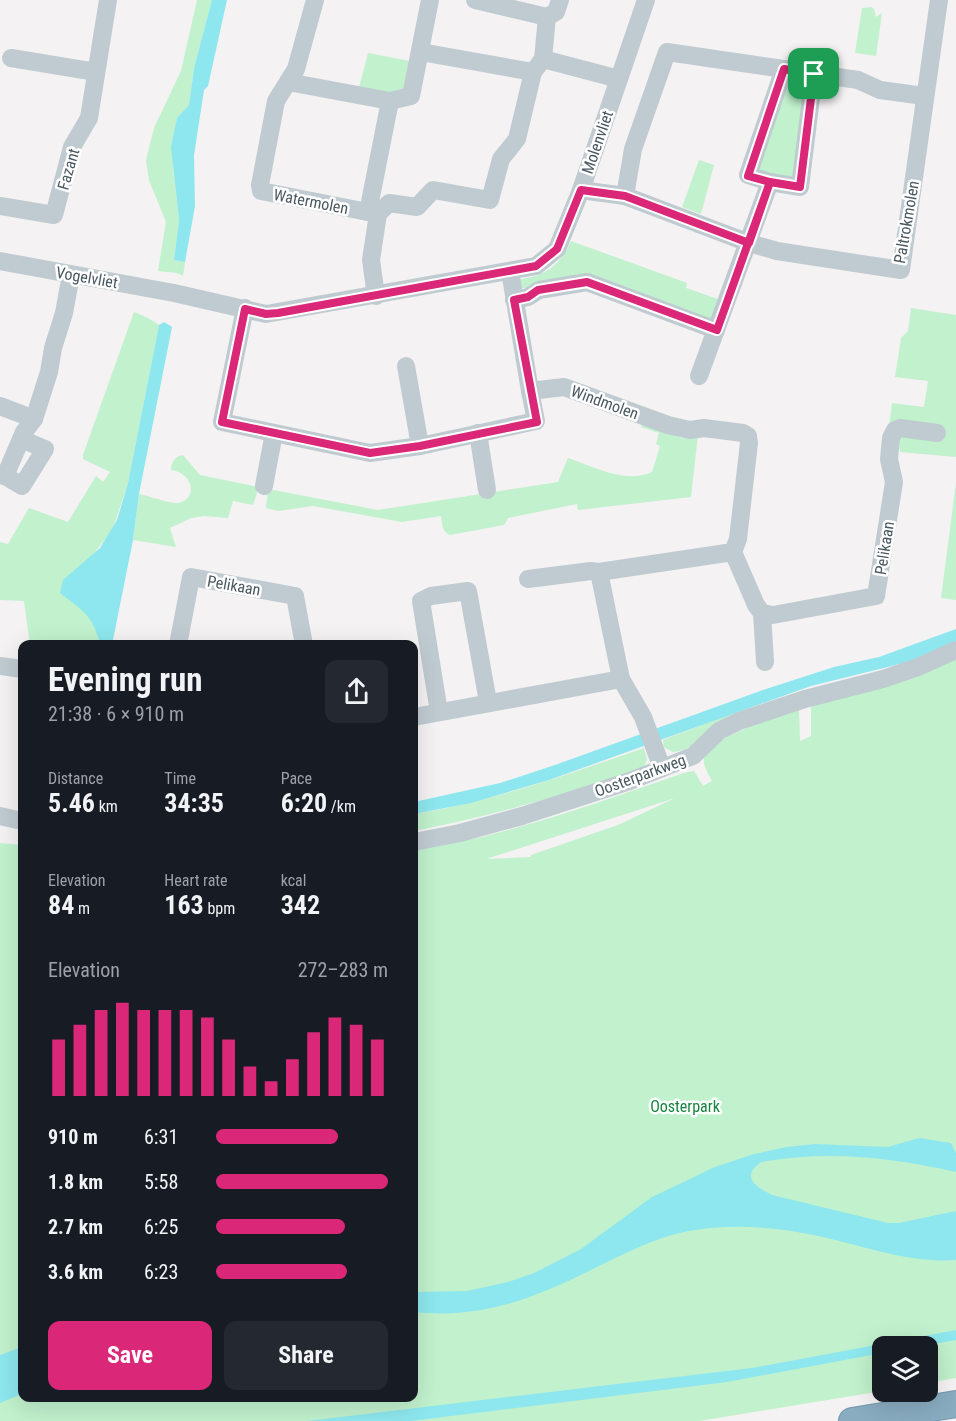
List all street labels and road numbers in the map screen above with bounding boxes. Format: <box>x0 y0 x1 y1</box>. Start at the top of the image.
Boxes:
street label: Molenvliet <box>578 108 617 176</box>
street label: Fazant <box>54 146 84 192</box>
street label: Paltrokmolen <box>890 179 923 265</box>
street label: Watermolen <box>272 185 350 218</box>
street label: Vogelvliet <box>55 263 119 292</box>
street label: Windmolen <box>568 381 641 423</box>
street label: Pelikaan <box>871 520 898 576</box>
street label: Pelikaan <box>206 571 262 600</box>
street label: Oosterparkweg <box>592 750 688 801</box>

